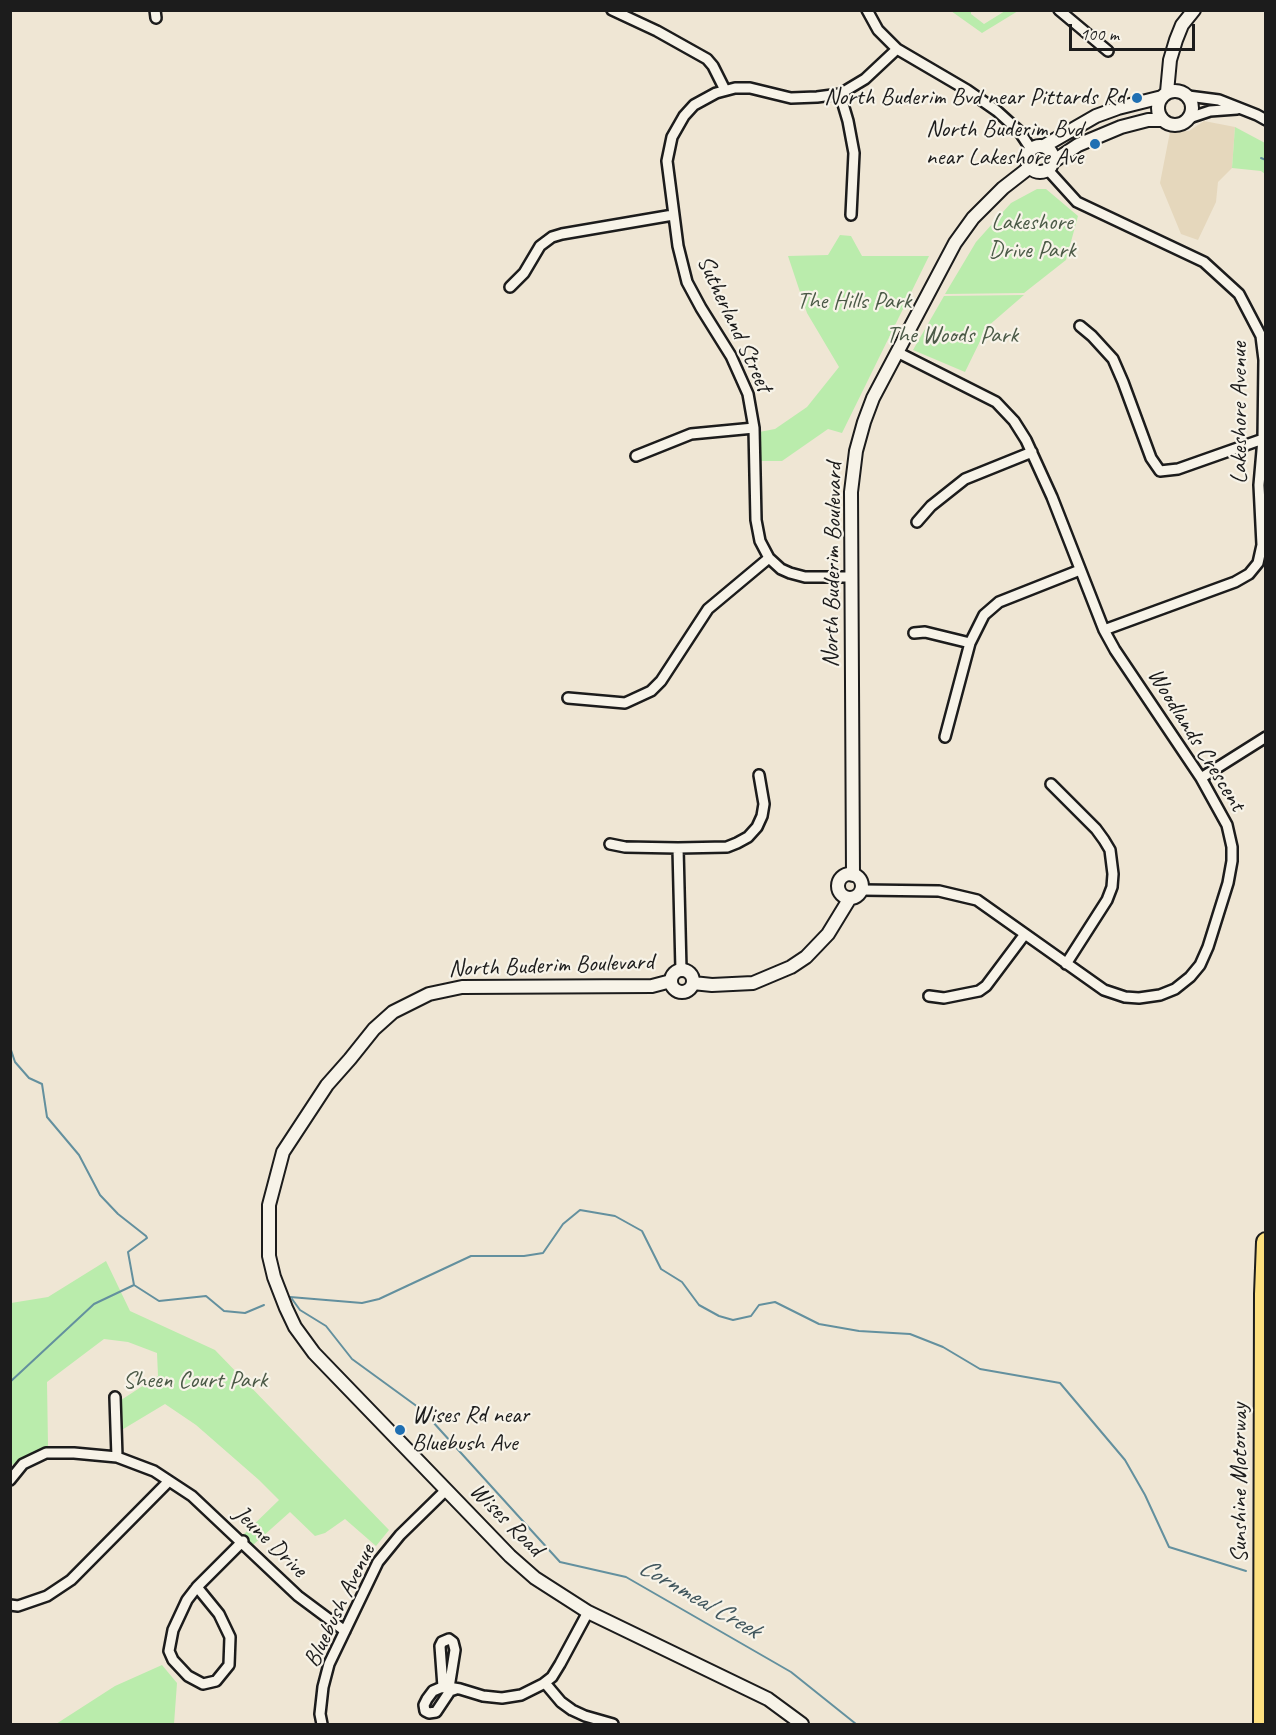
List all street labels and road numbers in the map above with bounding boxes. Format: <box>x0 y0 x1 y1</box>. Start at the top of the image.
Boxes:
street label: Sutherland Street <box>690 251 778 397</box>
street label: Lakeshore Avenue <box>1226 342 1254 484</box>
street label: North Buderim Boulevard <box>817 462 849 668</box>
street label: Woodlands Crescent <box>1141 663 1251 817</box>
street label: North Buderim Boulevard <box>448 948 654 984</box>
street label: Sunshine Motorway <box>1226 1403 1254 1563</box>
street label: Wises Road <box>463 1477 549 1563</box>
street label: Jeune Drive <box>227 1500 313 1584</box>
street label: Bluebush Avenue <box>298 1540 382 1672</box>

